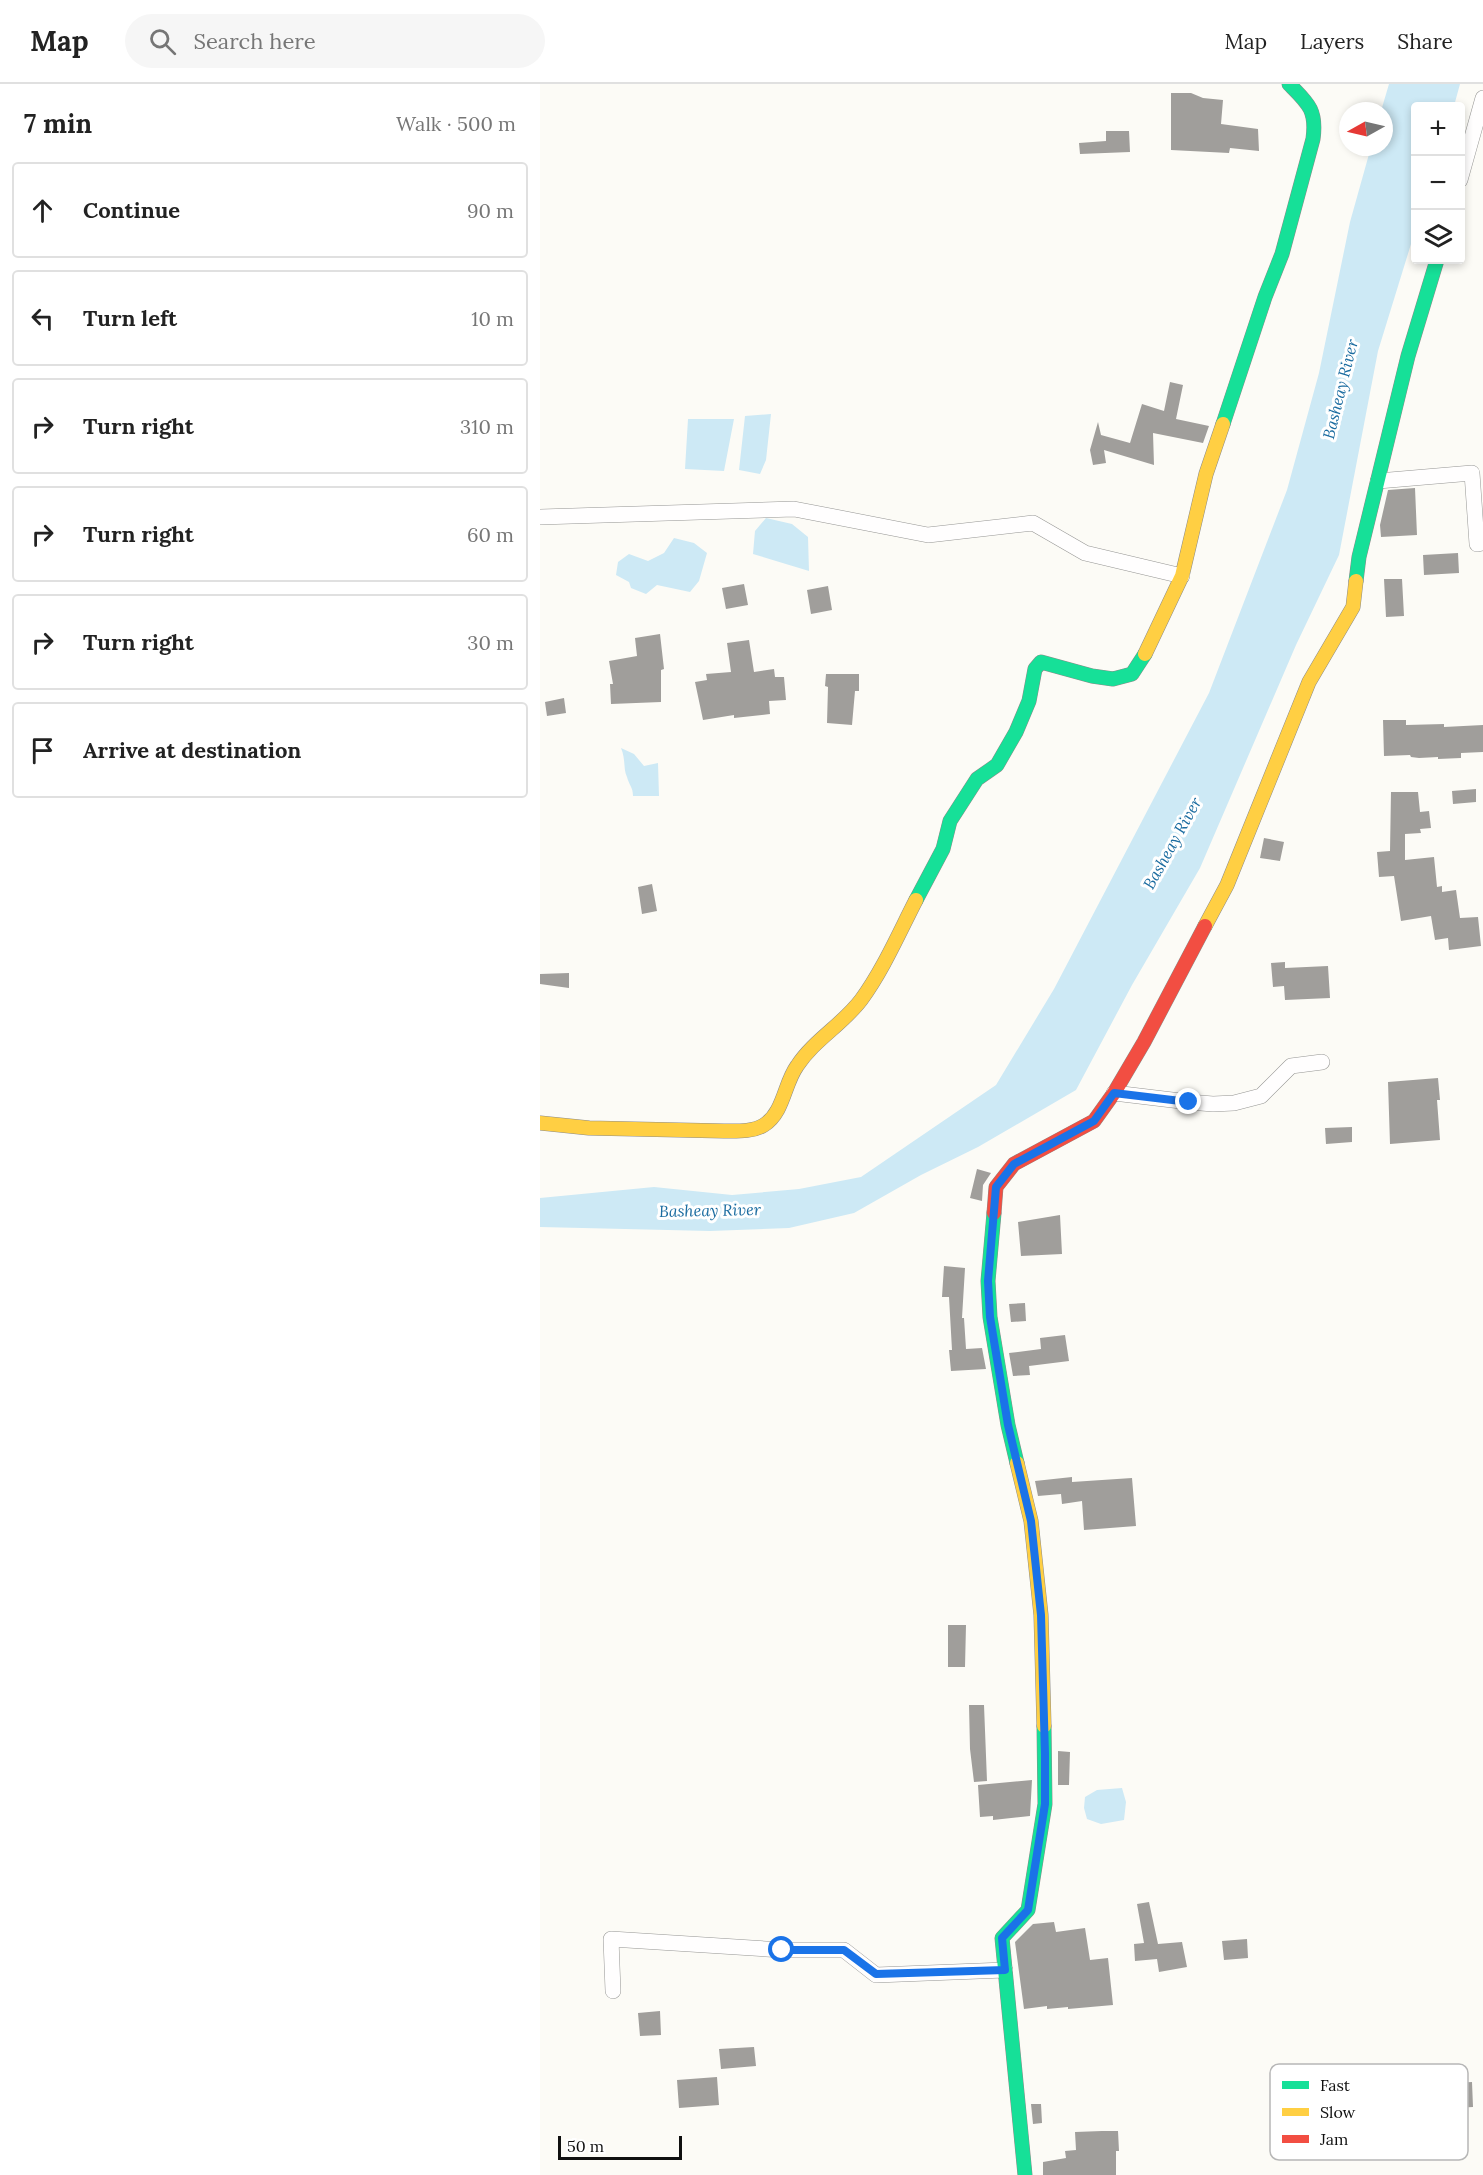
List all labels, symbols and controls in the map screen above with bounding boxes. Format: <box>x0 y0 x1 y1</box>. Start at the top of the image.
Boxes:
search box <box>125 14 545 68</box>
text: Map <box>30 23 89 59</box>
icon: search <box>146 25 179 58</box>
text: Search here <box>194 27 316 55</box>
text: Map <box>1224 28 1267 55</box>
text: Layers <box>1300 28 1364 55</box>
text: Share <box>1397 28 1453 55</box>
north arrow <box>1339 102 1393 156</box>
map controls <box>1411 102 1465 264</box>
button: + <box>1411 102 1465 156</box>
text: 7 min <box>24 107 92 140</box>
text: Walk · 500 m <box>396 111 516 136</box>
button: − <box>1411 156 1465 210</box>
icon: ahead <box>26 194 59 227</box>
text: Continue <box>83 196 180 224</box>
text: 90 m <box>467 198 514 223</box>
button: layers <box>1411 210 1465 264</box>
icon: left <box>26 302 59 335</box>
text: Turn left <box>83 304 177 332</box>
text: 10 m <box>471 306 514 331</box>
water label: Basheay River <box>1318 336 1362 441</box>
icon: right <box>26 410 59 443</box>
text: Turn right <box>83 412 194 440</box>
text: 310 m <box>460 414 514 439</box>
icon: right <box>26 518 59 551</box>
text: Turn right <box>83 520 194 548</box>
text: 60 m <box>467 522 514 547</box>
icon: right <box>26 626 59 659</box>
text: Turn right <box>83 628 194 656</box>
text: 30 m <box>467 630 514 655</box>
icon: arrive <box>26 734 59 767</box>
text: Arrive at destination <box>83 736 301 764</box>
water label: Basheay River <box>1139 793 1206 892</box>
route end <box>1175 1088 1201 1114</box>
water label: Basheay River <box>659 1199 762 1221</box>
route start <box>768 1936 794 1962</box>
legend <box>1270 2064 1468 2160</box>
text: Fast <box>1320 2075 1351 2095</box>
text: Slow <box>1320 2102 1356 2122</box>
text: Jam <box>1319 2129 1348 2149</box>
scale bar <box>558 2133 682 2160</box>
text: 50 m <box>567 2136 604 2156</box>

